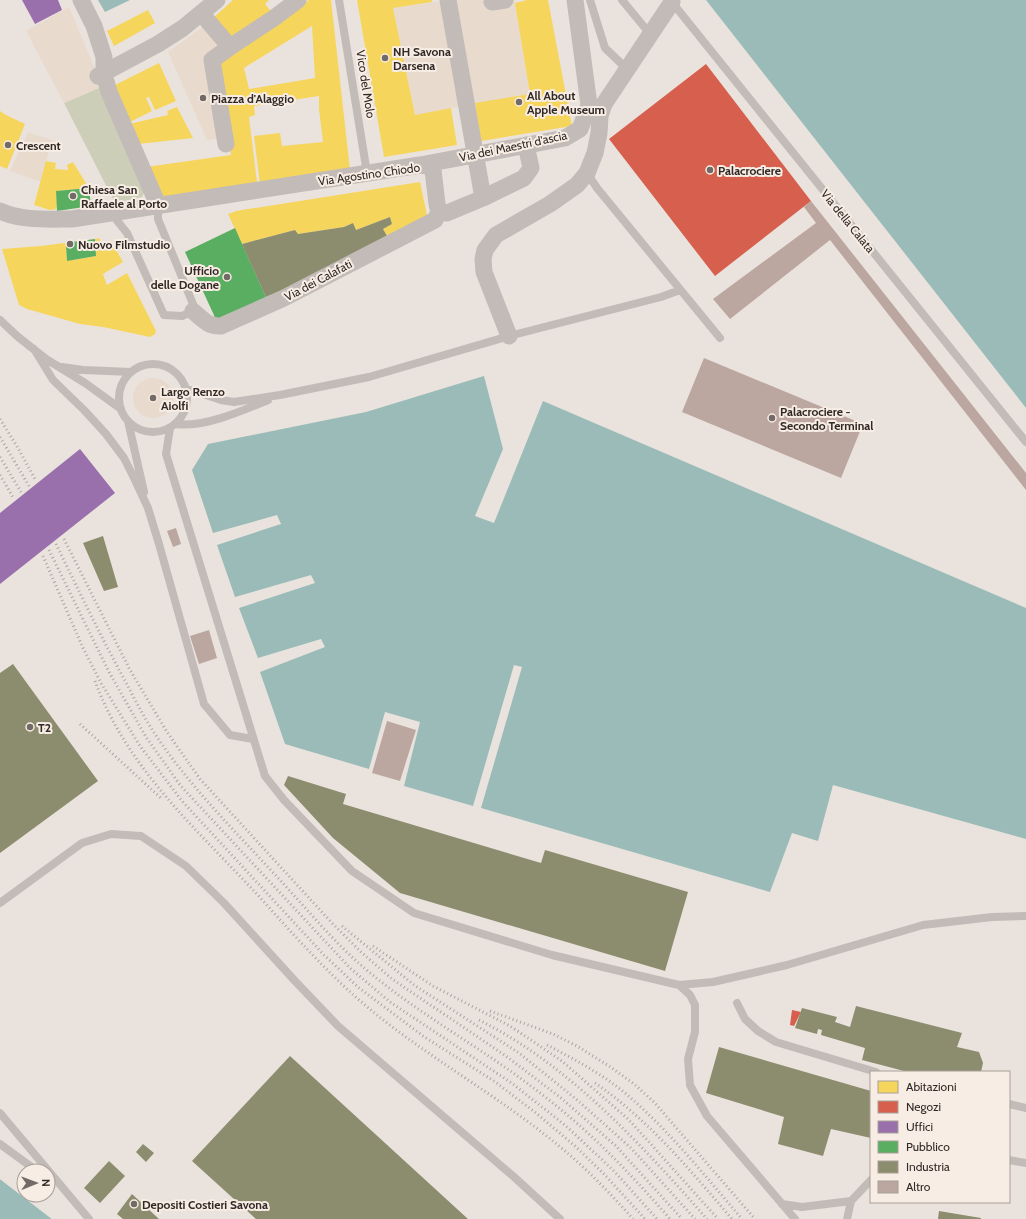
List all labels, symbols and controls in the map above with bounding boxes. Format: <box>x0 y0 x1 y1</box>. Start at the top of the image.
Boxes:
place label: NH Savona Darsena <box>393 44 451 73</box>
street label: Vico del Molo <box>353 49 379 120</box>
marker: NH Savona Darsena <box>380 53 390 63</box>
place label: All About Apple Museum <box>527 88 605 117</box>
place label: Piazza d'Alaggio <box>211 91 294 106</box>
marker: Piazza d'Alaggio <box>198 93 208 103</box>
marker: All About Apple Museum <box>514 97 524 107</box>
street label: Via dei Maestri d'ascia <box>458 127 568 165</box>
place label: Crescent <box>16 138 61 153</box>
marker: Crescent <box>3 140 13 150</box>
street label: Via Agostino Chiodo <box>317 159 421 189</box>
place label: Palacrociere <box>718 163 781 178</box>
marker: Palacrociere <box>705 165 715 175</box>
place label: Chiesa San Raffaele al Porto <box>81 182 167 211</box>
street label: Via della Calata <box>818 186 878 256</box>
marker: Chiesa San Raffaele al Porto <box>68 191 78 201</box>
place label: Nuovo Filmstudio <box>78 237 170 252</box>
marker: Nuovo Filmstudio <box>65 239 75 249</box>
street label: Via dei Calafati <box>281 256 355 304</box>
place label: Ufficio delle Dogane <box>151 263 219 292</box>
marker: Ufficio delle Dogane <box>222 272 232 282</box>
place label: Largo Renzo Aiolfi <box>161 384 225 413</box>
marker: Largo Renzo Aiolfi <box>148 393 158 403</box>
place label: Palacrociere - Secondo Terminal <box>780 404 873 433</box>
marker: Palacrociere - Secondo Terminal <box>767 413 777 423</box>
place label: T2 <box>38 720 51 735</box>
marker: T2 <box>25 722 35 732</box>
legend <box>870 1071 1010 1203</box>
text: Abitazioni <box>906 1079 956 1094</box>
text: Negozi <box>906 1099 941 1114</box>
text: Uffici <box>906 1119 933 1134</box>
text: Pubblico <box>906 1139 950 1154</box>
text: Industria <box>906 1159 950 1174</box>
north arrow <box>16 1163 56 1203</box>
text: N <box>39 1179 53 1187</box>
text: Altro <box>906 1179 931 1194</box>
place label: Depositi Costieri Savona <box>142 1197 268 1212</box>
marker: Depositi Costieri Savona <box>129 1199 139 1209</box>

